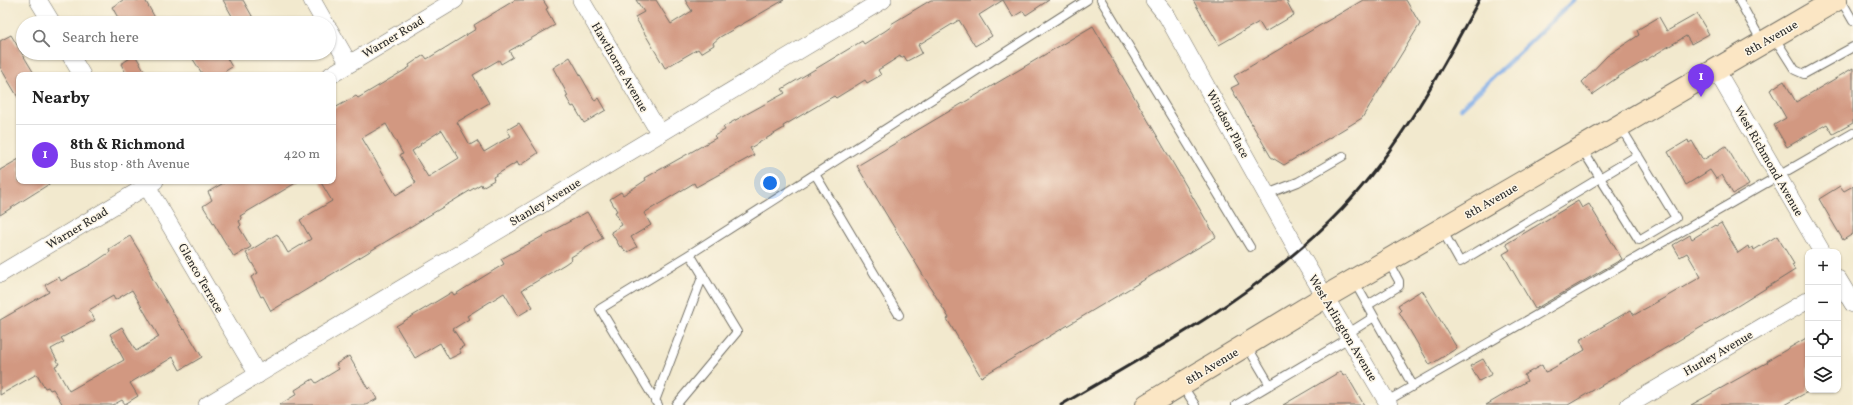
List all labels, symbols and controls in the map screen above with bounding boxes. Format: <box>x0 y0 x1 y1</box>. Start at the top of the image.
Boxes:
street label: Warner Road <box>360 13 428 63</box>
search box <box>16 16 336 60</box>
street label: 8th Avenue <box>1742 17 1801 61</box>
street label: Hawthorne Avenue <box>587 20 652 116</box>
icon: search <box>30 27 52 49</box>
text: Search here <box>62 28 139 49</box>
pin: 1 <box>1688 64 1714 97</box>
text: Nearby <box>32 87 90 110</box>
street label: Windsor Place <box>1202 87 1253 162</box>
street label: West Richmond Avenue <box>1730 103 1807 220</box>
text: 8th & Richmond <box>70 135 185 156</box>
text: 1 <box>42 146 48 164</box>
text: 420 m <box>283 146 320 164</box>
text: Bus stop · 8th Avenue <box>70 156 190 174</box>
your location <box>760 173 780 193</box>
street label: Stanley Avenue <box>507 175 585 231</box>
street label: 8th Avenue <box>1462 180 1521 224</box>
street label: Warner Road <box>44 204 112 254</box>
street label: Glenco Terrace <box>174 241 227 317</box>
map controls <box>1805 249 1841 393</box>
button: + <box>1805 249 1841 285</box>
street label: West Arlington Avenue <box>1304 272 1381 385</box>
button: − <box>1805 285 1841 321</box>
button: locate <box>1805 321 1841 357</box>
street label: Hurley Avenue <box>1681 327 1756 380</box>
street label: 8th Avenue <box>1183 345 1242 389</box>
button: layers <box>1805 357 1841 393</box>

